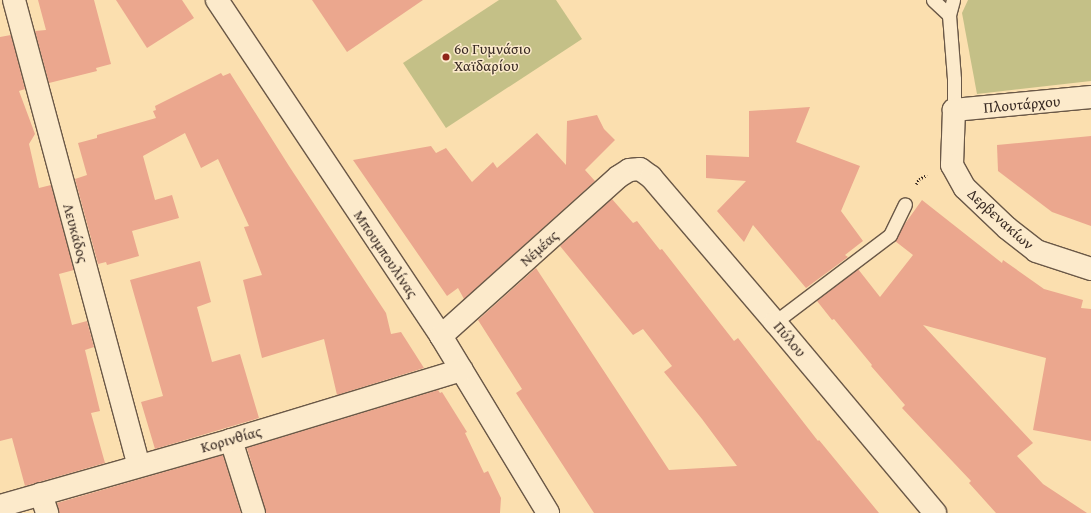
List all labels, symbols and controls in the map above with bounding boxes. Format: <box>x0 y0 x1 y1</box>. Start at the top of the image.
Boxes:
place label: 6ο Γυμνάσιο Χαϊδαρίου <box>454 39 531 74</box>
marker: 6ο Γυμνάσιο Χαϊδαρίου <box>441 52 451 62</box>
street label: Πλουτάρχου <box>983 92 1061 116</box>
street label: Δερβενακίων <box>964 185 1038 253</box>
street label: Λευκάδος <box>59 201 93 265</box>
street label: Μπουμπουλίνας <box>350 207 422 301</box>
street label: Νέμέας <box>516 226 562 270</box>
street label: Πύλου <box>770 318 810 360</box>
street label: Κορινθίας <box>199 422 263 456</box>

